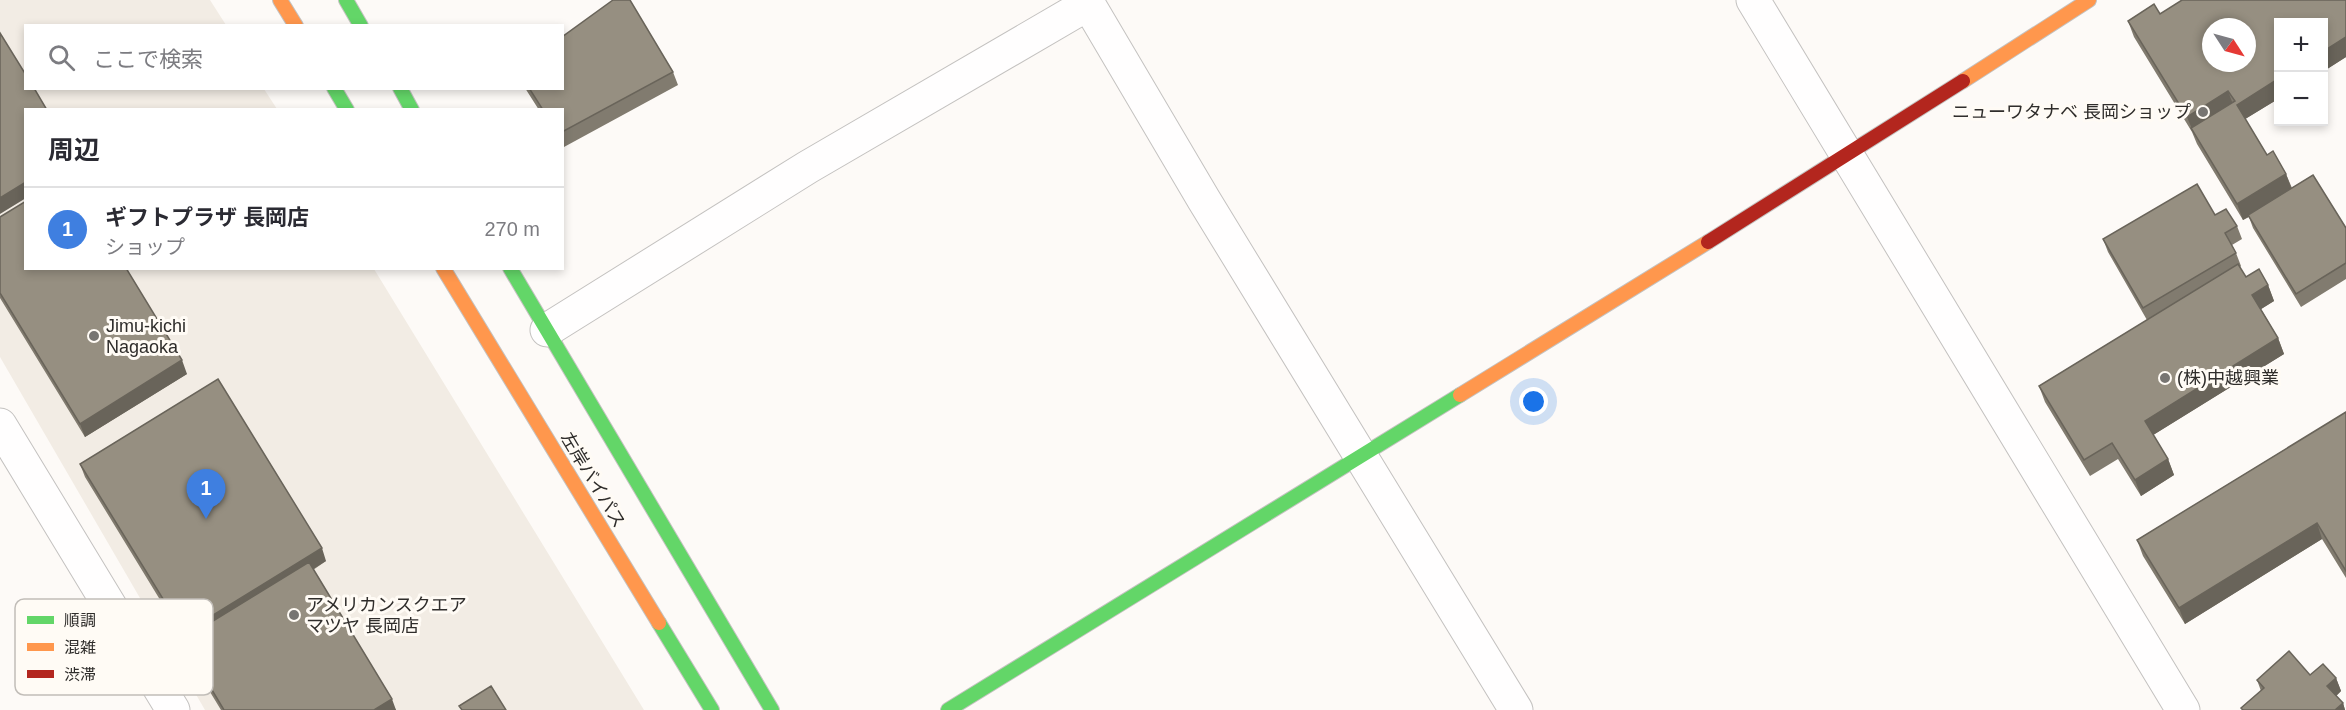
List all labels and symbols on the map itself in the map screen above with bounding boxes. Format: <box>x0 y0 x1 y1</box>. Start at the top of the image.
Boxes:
north arrow <box>2202 18 2256 72</box>
place label: ニューワタナベ 長岡ショップ <box>1952 102 2191 122</box>
marker: ニューワタナベ 長岡ショップ <box>2196 105 2210 119</box>
place label: Jimu-kichi Nagaoka <box>106 316 186 357</box>
marker: Jimu-kichi Nagaoka <box>87 329 101 343</box>
place label: (株)中越興業 <box>2177 368 2279 388</box>
marker: (株)中越興業 <box>2158 371 2172 385</box>
your location <box>1519 387 1548 416</box>
street label: 左岸バイパス <box>557 429 629 531</box>
pin: 1 <box>186 470 226 519</box>
place label: アメリカンスクエア マツヤ 長岡店 <box>306 595 467 636</box>
legend <box>15 599 213 695</box>
marker: アメリカンスクエア マツヤ 長岡店 <box>287 608 301 622</box>
text: 順調 <box>64 612 96 629</box>
text: 混雑 <box>64 639 96 656</box>
text: 渋滞 <box>64 666 96 683</box>

